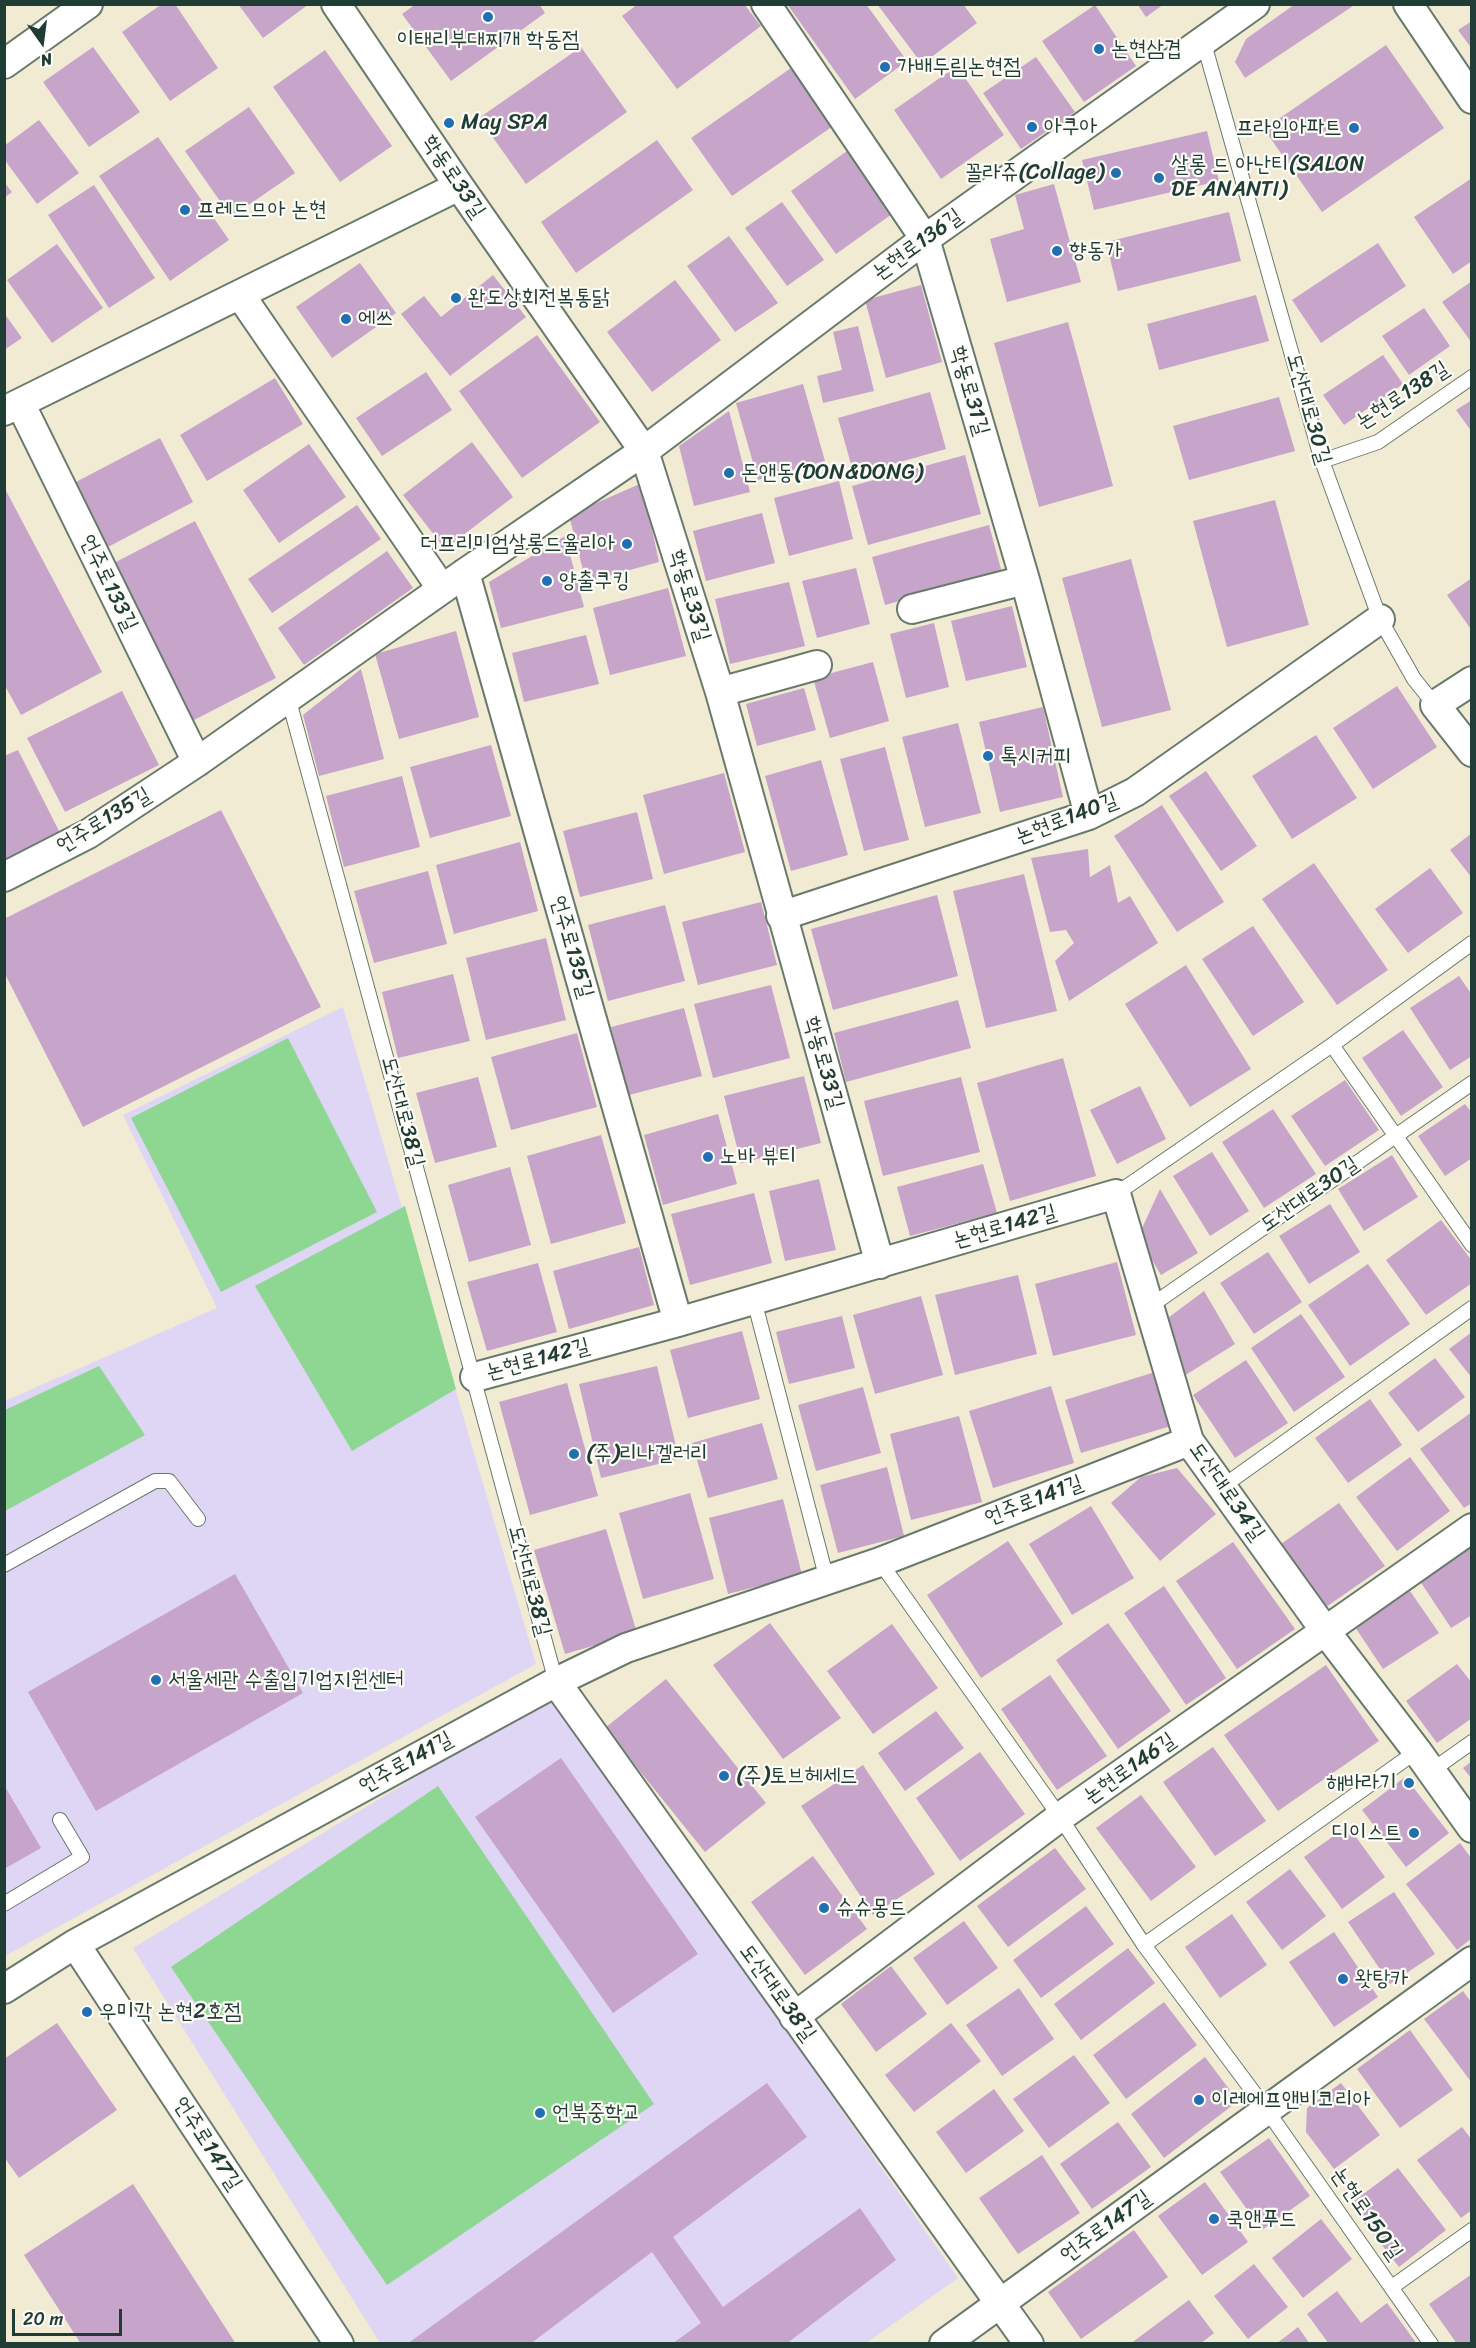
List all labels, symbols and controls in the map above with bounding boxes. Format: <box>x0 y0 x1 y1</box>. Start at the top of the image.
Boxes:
marker: 이태리부대찌개 학동점 <box>481 10 495 24</box>
north arrow <box>12 12 72 72</box>
place label: 이태리부대찌개 학동점 <box>397 27 579 53</box>
place label: 논현삼겹 <box>1111 36 1182 62</box>
marker: 논현삼겹 <box>1092 42 1106 56</box>
text: N <box>38 45 55 75</box>
place label: 가배두림논현점 <box>897 54 1021 80</box>
marker: 가배두림논현점 <box>878 60 892 74</box>
place label: May SPA <box>461 110 548 136</box>
place label: 아쿠아 <box>1044 114 1097 140</box>
place label: 프라임아파트 <box>1236 115 1342 141</box>
marker: May SPA <box>442 116 456 130</box>
marker: 아쿠아 <box>1025 120 1039 134</box>
marker: 프라임아파트 <box>1347 121 1361 135</box>
street label: 학동로33길 <box>416 130 490 224</box>
place label: 살롱 드 아난티(SALON DE ANANTI) <box>1171 152 1365 204</box>
place label: 꼴라쥬(Collage) <box>965 160 1104 186</box>
marker: 꼴라쥬(Collage) <box>1109 166 1123 180</box>
marker: 살롱 드 아난티(SALON DE ANANTI) <box>1152 171 1166 185</box>
place label: 프레드므아 논현 <box>197 197 327 223</box>
marker: 프레드므아 논현 <box>178 203 192 217</box>
street label: 논현로136길 <box>868 204 968 286</box>
place label: 향동가 <box>1069 238 1122 264</box>
marker: 향동가 <box>1050 244 1064 258</box>
place label: 완도상회전복통닭 <box>468 285 610 311</box>
marker: 완도상회전복통닭 <box>449 291 463 305</box>
place label: 에쓰 <box>358 306 393 332</box>
marker: 에쓰 <box>339 312 353 326</box>
street label: 학동로31길 <box>944 343 994 439</box>
street label: 도산대로30길 <box>1280 350 1336 468</box>
street label: 논현로138길 <box>1352 356 1454 436</box>
place label: 돈앤동(DON&DONG) <box>741 460 923 486</box>
marker: 돈앤동(DON&DONG) <box>722 466 736 480</box>
street label: 언주로133길 <box>73 530 143 636</box>
place label: 더프리미엄살롱드율리아 <box>420 531 615 557</box>
marker: 더프리미엄살롱드율리아 <box>620 537 634 551</box>
street label: 학동로33길 <box>662 547 716 645</box>
place label: 양출쿠킹 <box>559 568 630 594</box>
marker: 양출쿠킹 <box>540 574 554 588</box>
place label: 톡시커피 <box>1000 743 1071 769</box>
marker: 톡시커피 <box>981 749 995 763</box>
street label: 언주로135길 <box>52 782 156 860</box>
street label: 논현로140길 <box>1012 787 1122 851</box>
street label: 언주로135길 <box>544 893 598 1001</box>
street label: 학동로33길 <box>797 1014 849 1112</box>
street label: 도산대로38길 <box>375 1054 429 1170</box>
place label: 노바 뷰티 <box>720 1144 797 1170</box>
marker: 노바 뷰티 <box>701 1150 715 1164</box>
street label: 도산대로30길 <box>1256 1151 1364 1239</box>
street label: 논현로142길 <box>950 1200 1060 1254</box>
street label: 논현로142길 <box>483 1333 593 1387</box>
street label: 도산대로34길 <box>1182 1438 1270 1546</box>
place label: (주)리나겔러리 <box>586 1441 708 1467</box>
marker: (주)리나겔러리 <box>567 1447 581 1461</box>
street label: 언주로141길 <box>981 1470 1087 1532</box>
street label: 도산대로38길 <box>502 1523 556 1639</box>
place label: 서울세관 수출입기업지원센터 <box>168 1667 404 1693</box>
marker: 서울세관 수출입기업지원센터 <box>149 1673 163 1687</box>
street label: 언주로141길 <box>354 1726 458 1800</box>
street label: 논현로146길 <box>1079 1728 1181 1810</box>
place label: (주)토브헤세드 <box>736 1763 858 1789</box>
marker: (주)토브헤세드 <box>717 1769 731 1783</box>
place label: 해바라기 <box>1326 1770 1397 1796</box>
marker: 해바라기 <box>1402 1776 1416 1790</box>
place label: 디이스트 <box>1331 1820 1402 1846</box>
marker: 디이스트 <box>1407 1826 1421 1840</box>
place label: 슈슈몽드 <box>836 1895 907 1921</box>
marker: 슈슈몽드 <box>817 1901 831 1915</box>
street label: 도산대로38길 <box>733 1939 821 2047</box>
place label: 왓탕카 <box>1355 1966 1408 1992</box>
marker: 왓탕카 <box>1336 1972 1350 1986</box>
place label: 우미각 논현2호점 <box>99 1999 241 2025</box>
marker: 우미각 논현2호점 <box>80 2005 94 2019</box>
place label: 이레에프앤비코리아 <box>1211 2087 1370 2113</box>
street label: 언주로147길 <box>167 2092 247 2196</box>
marker: 이레에프앤비코리아 <box>1192 2093 1206 2107</box>
place label: 언북중학교 <box>552 2100 641 2126</box>
marker: 언북중학교 <box>533 2106 547 2120</box>
street label: 논현로150길 <box>1324 2162 1408 2266</box>
street label: 언주로147길 <box>1055 2185 1157 2269</box>
place label: 쿡앤푸드 <box>1226 2206 1297 2232</box>
marker: 쿡앤푸드 <box>1207 2212 1221 2226</box>
scale bar <box>15 2297 124 2335</box>
text: 20 m <box>23 2303 63 2335</box>

